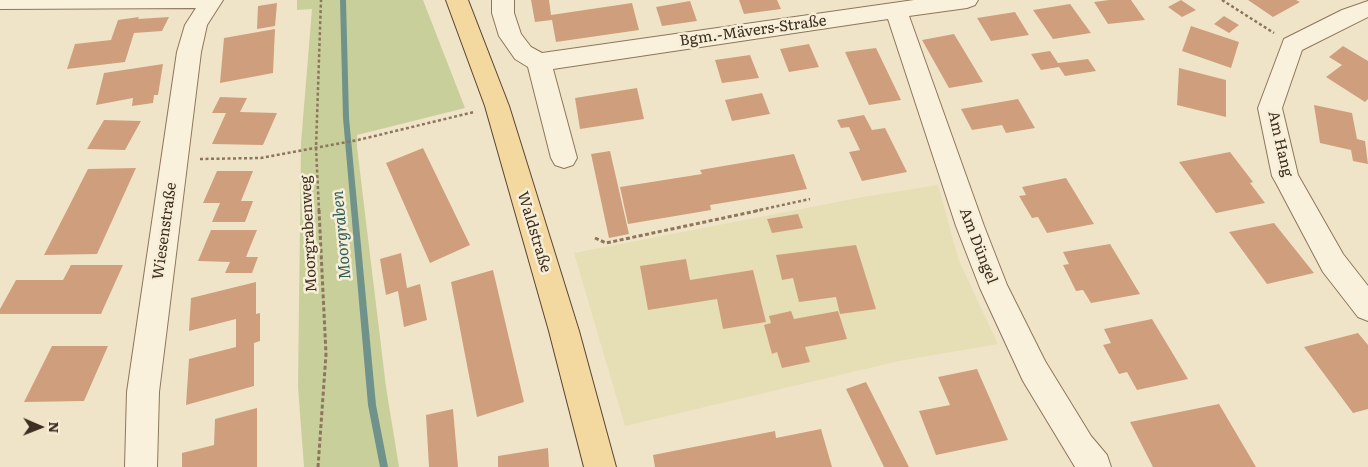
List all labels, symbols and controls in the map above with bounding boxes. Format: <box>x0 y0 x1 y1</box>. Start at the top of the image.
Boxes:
street label: Bgm.-Mävers-Straße <box>679 12 827 50</box>
street label: Am Hang <box>1264 109 1296 179</box>
street label: Moorgrabenweg <box>297 175 321 293</box>
street label: Wiesenstraße <box>149 181 181 281</box>
street label: Waldstraße <box>513 189 555 275</box>
water label: Moorgraben <box>329 190 355 280</box>
street label: Am Düngel <box>955 206 1001 286</box>
north arrow <box>15 402 65 452</box>
text: N <box>45 421 65 433</box>

